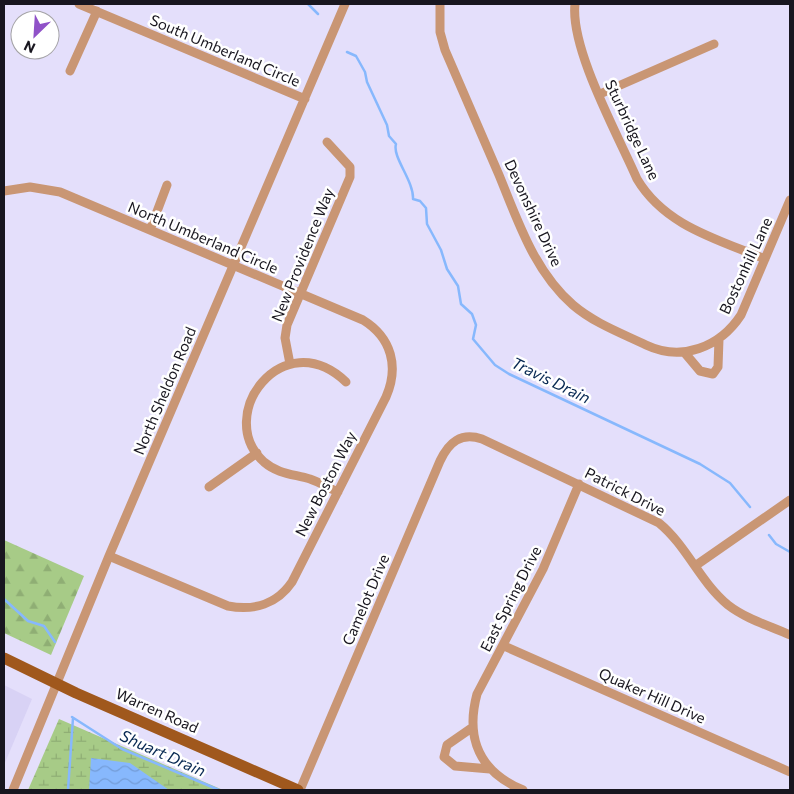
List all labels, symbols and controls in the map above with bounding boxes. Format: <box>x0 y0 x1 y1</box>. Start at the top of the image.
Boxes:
north arrow <box>10 10 60 60</box>
street label: South Umberland Circle <box>148 10 303 90</box>
text: N <box>21 37 38 57</box>
street label: Sturbridge Lane <box>602 77 664 183</box>
street label: Devonshire Drive <box>501 156 567 269</box>
street label: New Providence Way <box>267 185 337 324</box>
street label: North Umberland Circle <box>126 197 281 277</box>
street label: Bostonhill Lane <box>715 214 775 317</box>
street label: North Sheldon Road <box>129 324 199 457</box>
water label: Travis Drain <box>509 352 594 407</box>
street label: New Boston Way <box>291 428 359 539</box>
street label: Patrick Drive <box>582 463 669 519</box>
street label: East Spring Drive <box>476 543 544 654</box>
street label: Camelot Drive <box>338 551 392 648</box>
street label: Quaker Hill Drive <box>596 664 709 727</box>
street label: Warren Road <box>113 684 201 736</box>
water label: Shuart Drain <box>118 725 209 780</box>

